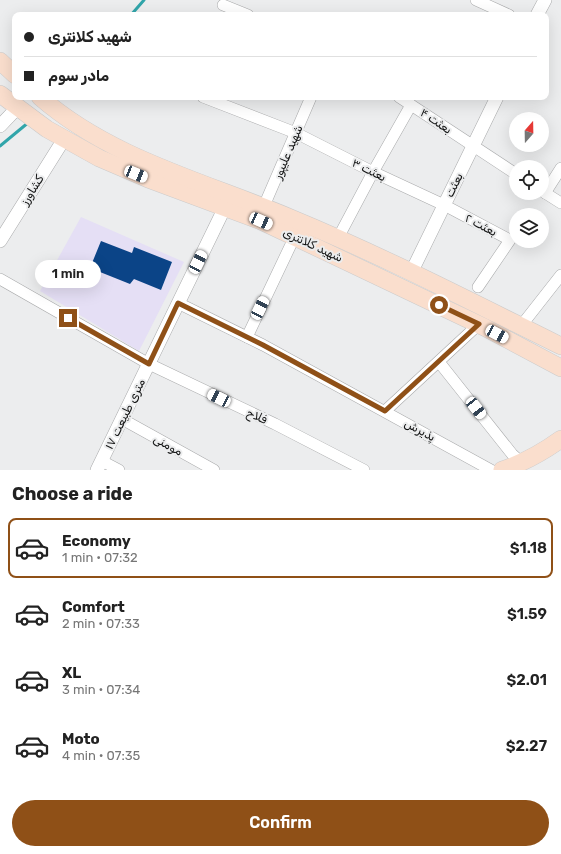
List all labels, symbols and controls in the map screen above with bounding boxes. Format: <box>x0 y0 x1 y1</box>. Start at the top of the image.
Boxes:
text: شهید کلانتری <box>48 28 132 46</box>
text: مادر سوم <box>48 67 109 85</box>
street label: بعثت ۴ <box>417 105 455 137</box>
north arrow <box>509 112 549 152</box>
map controls <box>509 112 549 248</box>
street label: شهید علیپور <box>270 123 307 183</box>
street label: بعثت ۳ <box>350 156 388 184</box>
button: locate <box>509 160 549 200</box>
car <box>123 164 149 184</box>
street label: بعثت <box>442 170 466 200</box>
street label: کشاورز <box>17 172 48 209</box>
button: layers <box>509 208 549 248</box>
car <box>248 211 274 231</box>
street label: بعثت ۲ <box>463 211 499 239</box>
street label: شهید کلانتری <box>280 225 345 266</box>
car <box>187 249 209 275</box>
callout: 1 min <box>35 260 101 288</box>
text: 1 min <box>52 266 84 281</box>
car <box>249 295 271 321</box>
route start <box>430 296 448 314</box>
route end <box>59 309 77 327</box>
car <box>484 323 510 345</box>
street label: ۱۷ متری طبیعت <box>102 376 149 452</box>
car <box>206 387 232 409</box>
car <box>464 395 488 421</box>
street label: فلاح <box>244 405 270 429</box>
street label: پذیرش <box>402 416 438 445</box>
street label: مومنی <box>150 431 185 460</box>
text: Choose a ride <box>12 483 133 505</box>
icon: car <box>14 530 50 566</box>
text: Economy <box>62 532 131 550</box>
text: $1.18 <box>510 539 547 557</box>
text: 1 min · 07:32 <box>62 550 138 565</box>
icon: car <box>14 596 50 632</box>
text: Comfort <box>62 598 125 616</box>
text: $1.59 <box>507 605 547 623</box>
text: 2 min · 07:33 <box>62 616 140 631</box>
icon: car <box>14 662 50 698</box>
text: XL <box>62 664 81 682</box>
text: $2.01 <box>506 671 547 689</box>
text: 3 min · 07:34 <box>62 682 140 697</box>
icon: car <box>14 728 50 764</box>
text: Moto <box>62 730 100 748</box>
text: $2.27 <box>506 737 547 755</box>
text: 4 min · 07:35 <box>62 748 140 763</box>
button: Confirm <box>12 800 549 846</box>

